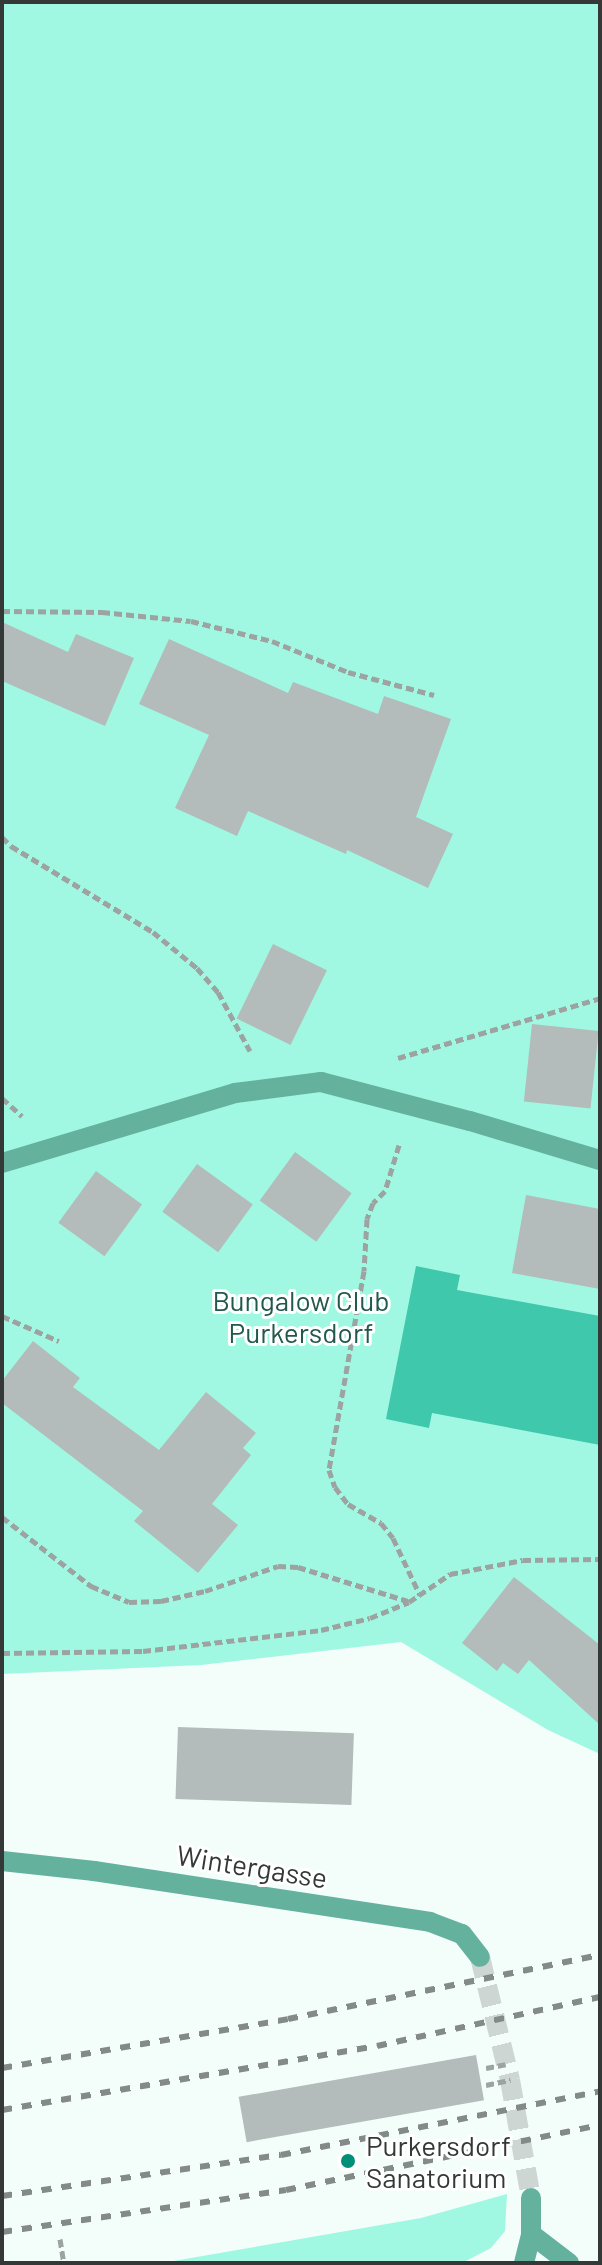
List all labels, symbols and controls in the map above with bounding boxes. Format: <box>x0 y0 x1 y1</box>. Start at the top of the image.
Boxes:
park label: Bungalow Club Purkersdorf <box>212 1283 390 1349</box>
street label: Wintergasse <box>174 1838 330 1894</box>
place label: Purkersdorf Sanatorium <box>366 2128 511 2194</box>
marker: Purkersdorf Sanatorium <box>337 2150 359 2172</box>

